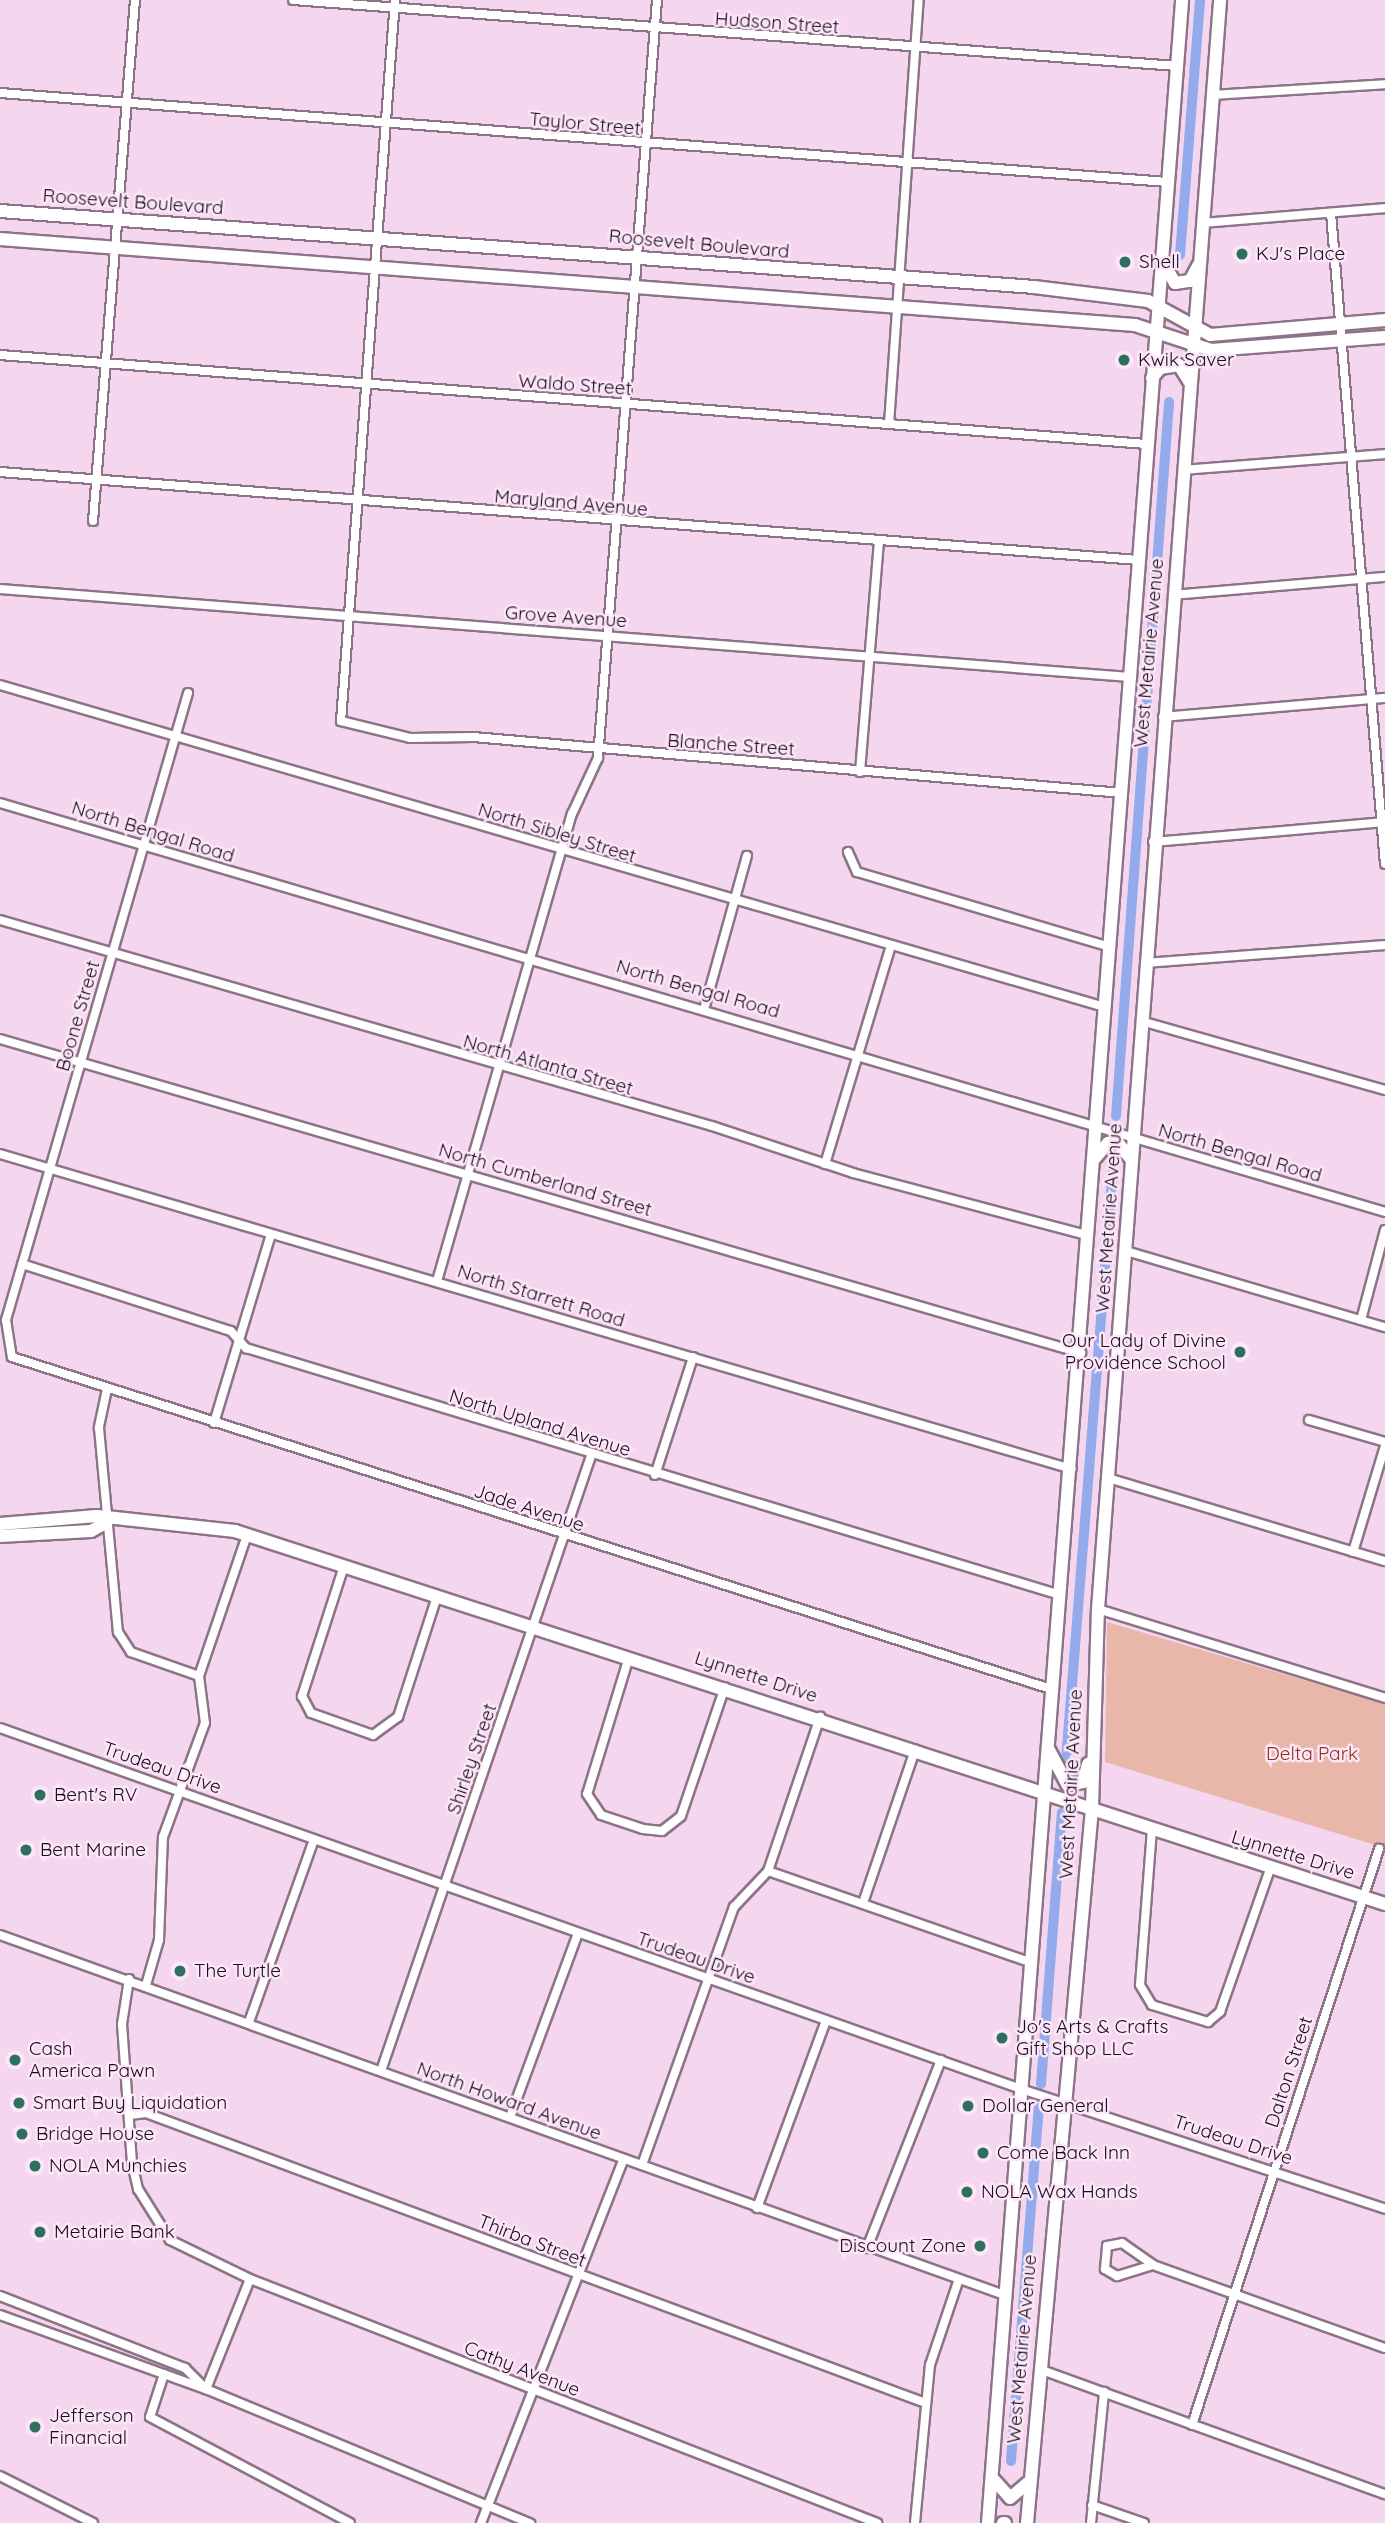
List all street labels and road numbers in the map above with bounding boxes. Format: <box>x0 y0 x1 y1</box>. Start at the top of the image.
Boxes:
street label: Hudson Street <box>714 7 840 39</box>
street label: Taylor Street <box>528 108 642 140</box>
street label: Roosevelt Boulevard <box>42 184 224 220</box>
street label: Roosevelt Boulevard <box>608 225 790 263</box>
street label: Waldo Street <box>517 370 633 400</box>
street label: Maryland Avenue <box>493 485 649 521</box>
street label: West Metairie Avenue <box>1129 557 1169 749</box>
street label: Grove Avenue <box>504 601 628 633</box>
street label: Blanche Street <box>667 729 795 761</box>
street label: North Bengal Road <box>69 796 237 868</box>
street label: North Sibley Street <box>475 798 639 868</box>
street label: North Bengal Road <box>614 955 782 1023</box>
street label: Boone Street <box>51 958 105 1074</box>
street label: North Atlanta Street <box>460 1030 636 1100</box>
street label: North Bengal Road <box>1156 1119 1324 1187</box>
street label: West Metairie Avenue <box>1091 1122 1127 1314</box>
street label: North Cumberland Street <box>436 1139 654 1221</box>
street label: North Starrett Road <box>455 1260 627 1332</box>
street label: North Upland Avenue <box>446 1385 634 1461</box>
street label: Jade Avenue <box>471 1479 587 1537</box>
street label: Lynnette Drive <box>692 1646 820 1708</box>
street label: West Metairie Avenue <box>1055 1688 1087 1880</box>
street label: Shirley Street <box>442 1701 502 1817</box>
street label: Trudeau Drive <box>100 1737 224 1799</box>
street label: Lynnette Drive <box>1229 1825 1357 1885</box>
street label: Trudeau Drive <box>634 1927 758 1989</box>
street label: Dalton Street <box>1260 2014 1318 2130</box>
street label: North Howard Avenue <box>414 2057 604 2145</box>
street label: Trudeau Drive <box>1171 2110 1295 2170</box>
street label: Thirba Street <box>475 2210 589 2272</box>
street label: West Metairie Avenue <box>1002 2253 1042 2445</box>
street label: Cathy Avenue <box>461 2336 583 2402</box>

